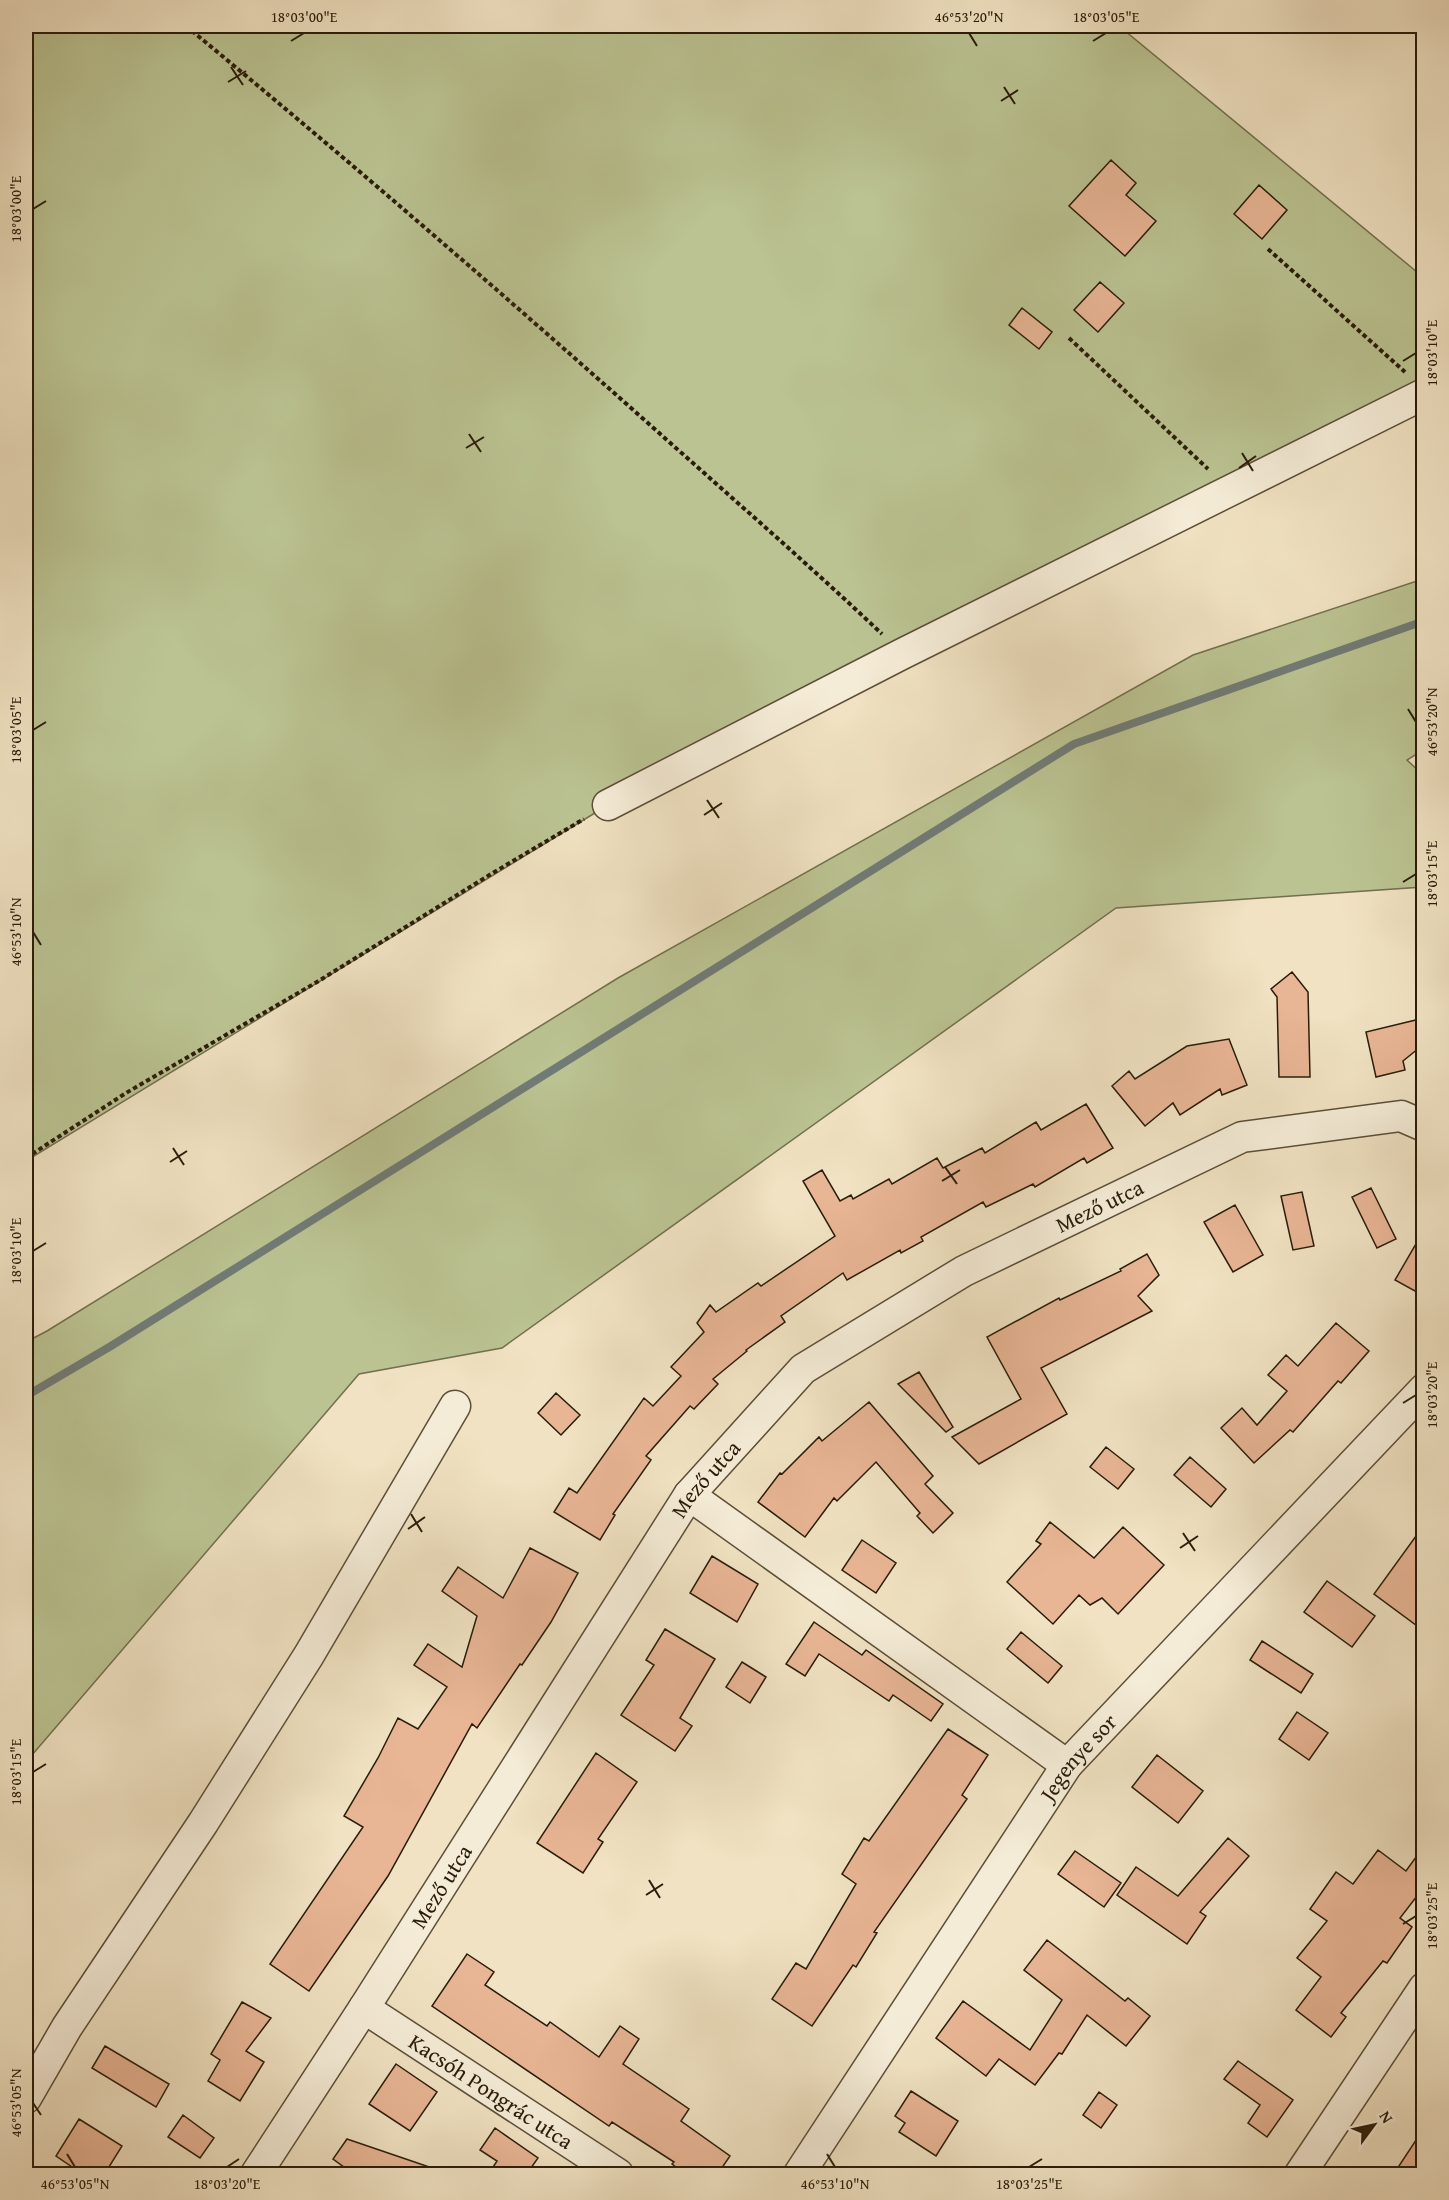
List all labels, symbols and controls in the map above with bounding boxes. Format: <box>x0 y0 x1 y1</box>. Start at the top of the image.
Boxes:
text: 18°03'00"E <box>271 6 338 27</box>
text: 46°53'20"N <box>935 6 1004 27</box>
text: 18°03'05"E <box>1073 6 1140 27</box>
text: 18°03'00"E <box>5 175 26 242</box>
text: 18°03'10"E <box>1421 319 1442 386</box>
text: 46°53'20"N <box>1421 687 1442 756</box>
text: 18°03'05"E <box>5 696 26 763</box>
text: 18°03'15"E <box>1421 840 1442 907</box>
text: 46°53'10"N <box>5 897 26 966</box>
street label: Mező utca <box>1050 1171 1149 1241</box>
text: 18°03'10"E <box>5 1217 26 1284</box>
text: 18°03'20"E <box>1421 1361 1442 1428</box>
street label: Mező utca <box>662 1432 748 1524</box>
street label: Jegenye sor <box>1030 1706 1124 1810</box>
text: 18°03'15"E <box>5 1738 26 1805</box>
street label: Mező utca <box>402 1838 480 1935</box>
text: 18°03'25"E <box>1421 1882 1442 1949</box>
street label: Kacsóh Pongrác utca <box>403 2026 580 2157</box>
text: 46°53'05"N <box>5 2068 26 2137</box>
north arrow <box>1344 2095 1404 2155</box>
text: N <box>1374 2106 1400 2128</box>
text: 46°53'05"N <box>41 2173 110 2194</box>
text: 18°03'20"E <box>194 2173 261 2194</box>
text: 46°53'10"N <box>801 2173 870 2194</box>
text: 18°03'25"E <box>996 2173 1063 2194</box>

